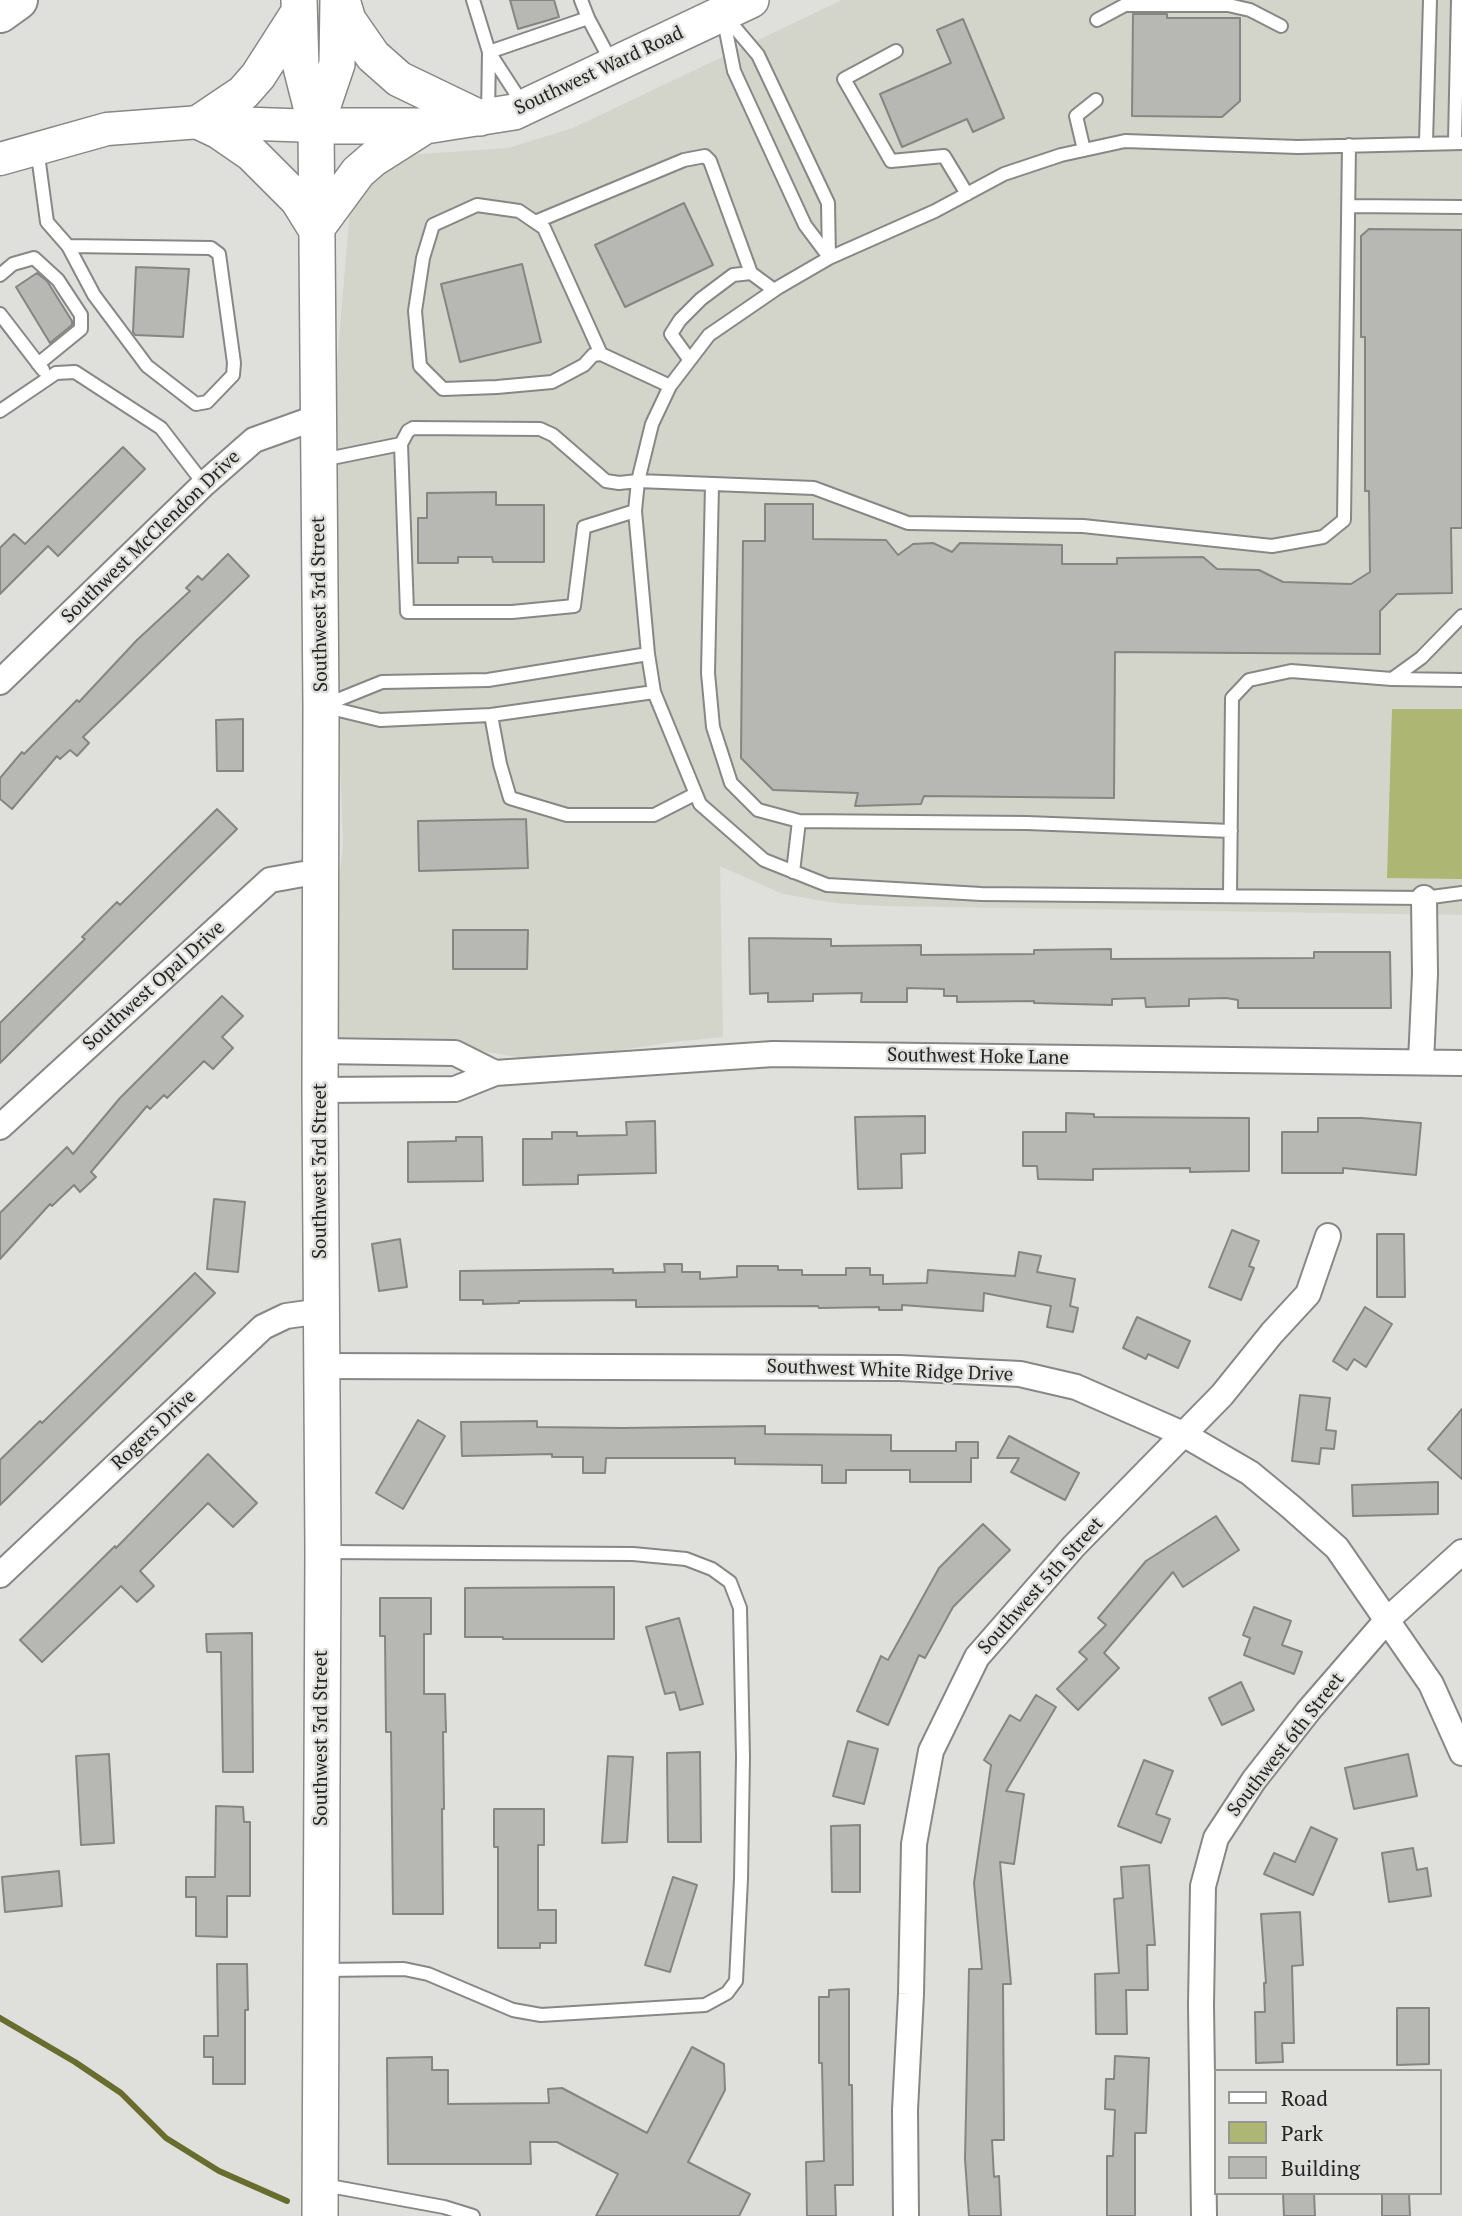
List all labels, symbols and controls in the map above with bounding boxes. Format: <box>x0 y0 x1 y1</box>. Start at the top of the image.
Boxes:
street label: Southwest Ward Road <box>511 22 687 120</box>
street label: Southwest McClendon Drive <box>57 446 245 628</box>
street label: Southwest 3rd Street <box>307 516 333 692</box>
street label: Southwest Opal Drive <box>78 916 230 1056</box>
street label: Southwest Hoke Lane <box>887 1044 1069 1070</box>
street label: Southwest 3rd Street <box>310 1083 332 1259</box>
street label: Southwest White Ridge Drive <box>766 1355 1014 1387</box>
street label: Rogers Drive <box>107 1385 201 1475</box>
street label: Southwest 5th Street <box>973 1513 1109 1659</box>
street label: Southwest 3rd Street <box>311 1650 333 1826</box>
street label: Southwest 6th Street <box>1223 1668 1349 1822</box>
legend <box>1214 2069 1441 2195</box>
text: Road <box>1281 2084 1328 2112</box>
text: Park <box>1281 2119 1323 2147</box>
text: Building <box>1281 2154 1360 2182</box>

